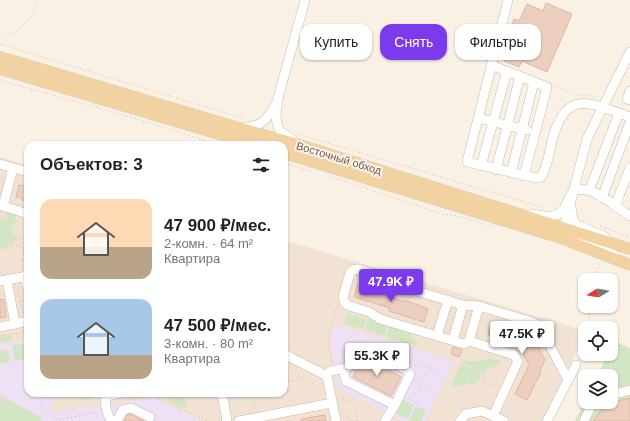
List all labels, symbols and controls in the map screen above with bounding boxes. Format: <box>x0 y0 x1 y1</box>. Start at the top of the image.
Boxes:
chip: Купить <box>300 24 372 60</box>
chip: Снять <box>380 24 447 60</box>
chip: Фильтры <box>455 24 541 60</box>
street label: Восточный обход <box>295 139 384 177</box>
icon: filters <box>250 154 272 176</box>
text: Объектов: 3 <box>40 155 143 174</box>
icon: home <box>72 215 120 263</box>
text: 47 900 ₽/мес. <box>164 216 271 235</box>
text: 2-комн. · 64 m² <box>164 236 253 251</box>
text: Квартира <box>164 251 220 266</box>
pin: 47.9K ₽ <box>354 269 428 303</box>
north arrow <box>578 273 618 313</box>
map controls <box>578 273 618 409</box>
text: 47.9K ₽ <box>368 274 414 289</box>
icon: home <box>72 315 120 363</box>
text: 47 500 ₽/мес. <box>164 316 271 335</box>
pin: 47.5K ₽ <box>485 321 559 355</box>
button: locate <box>578 321 618 361</box>
text: 47.5K ₽ <box>499 326 545 341</box>
text: 3-комн. · 80 m² <box>164 336 253 351</box>
pin: 55.3K ₽ <box>340 343 414 377</box>
text: 55.3K ₽ <box>354 348 400 363</box>
text: Квартира <box>164 351 220 366</box>
button: layers <box>578 369 618 409</box>

